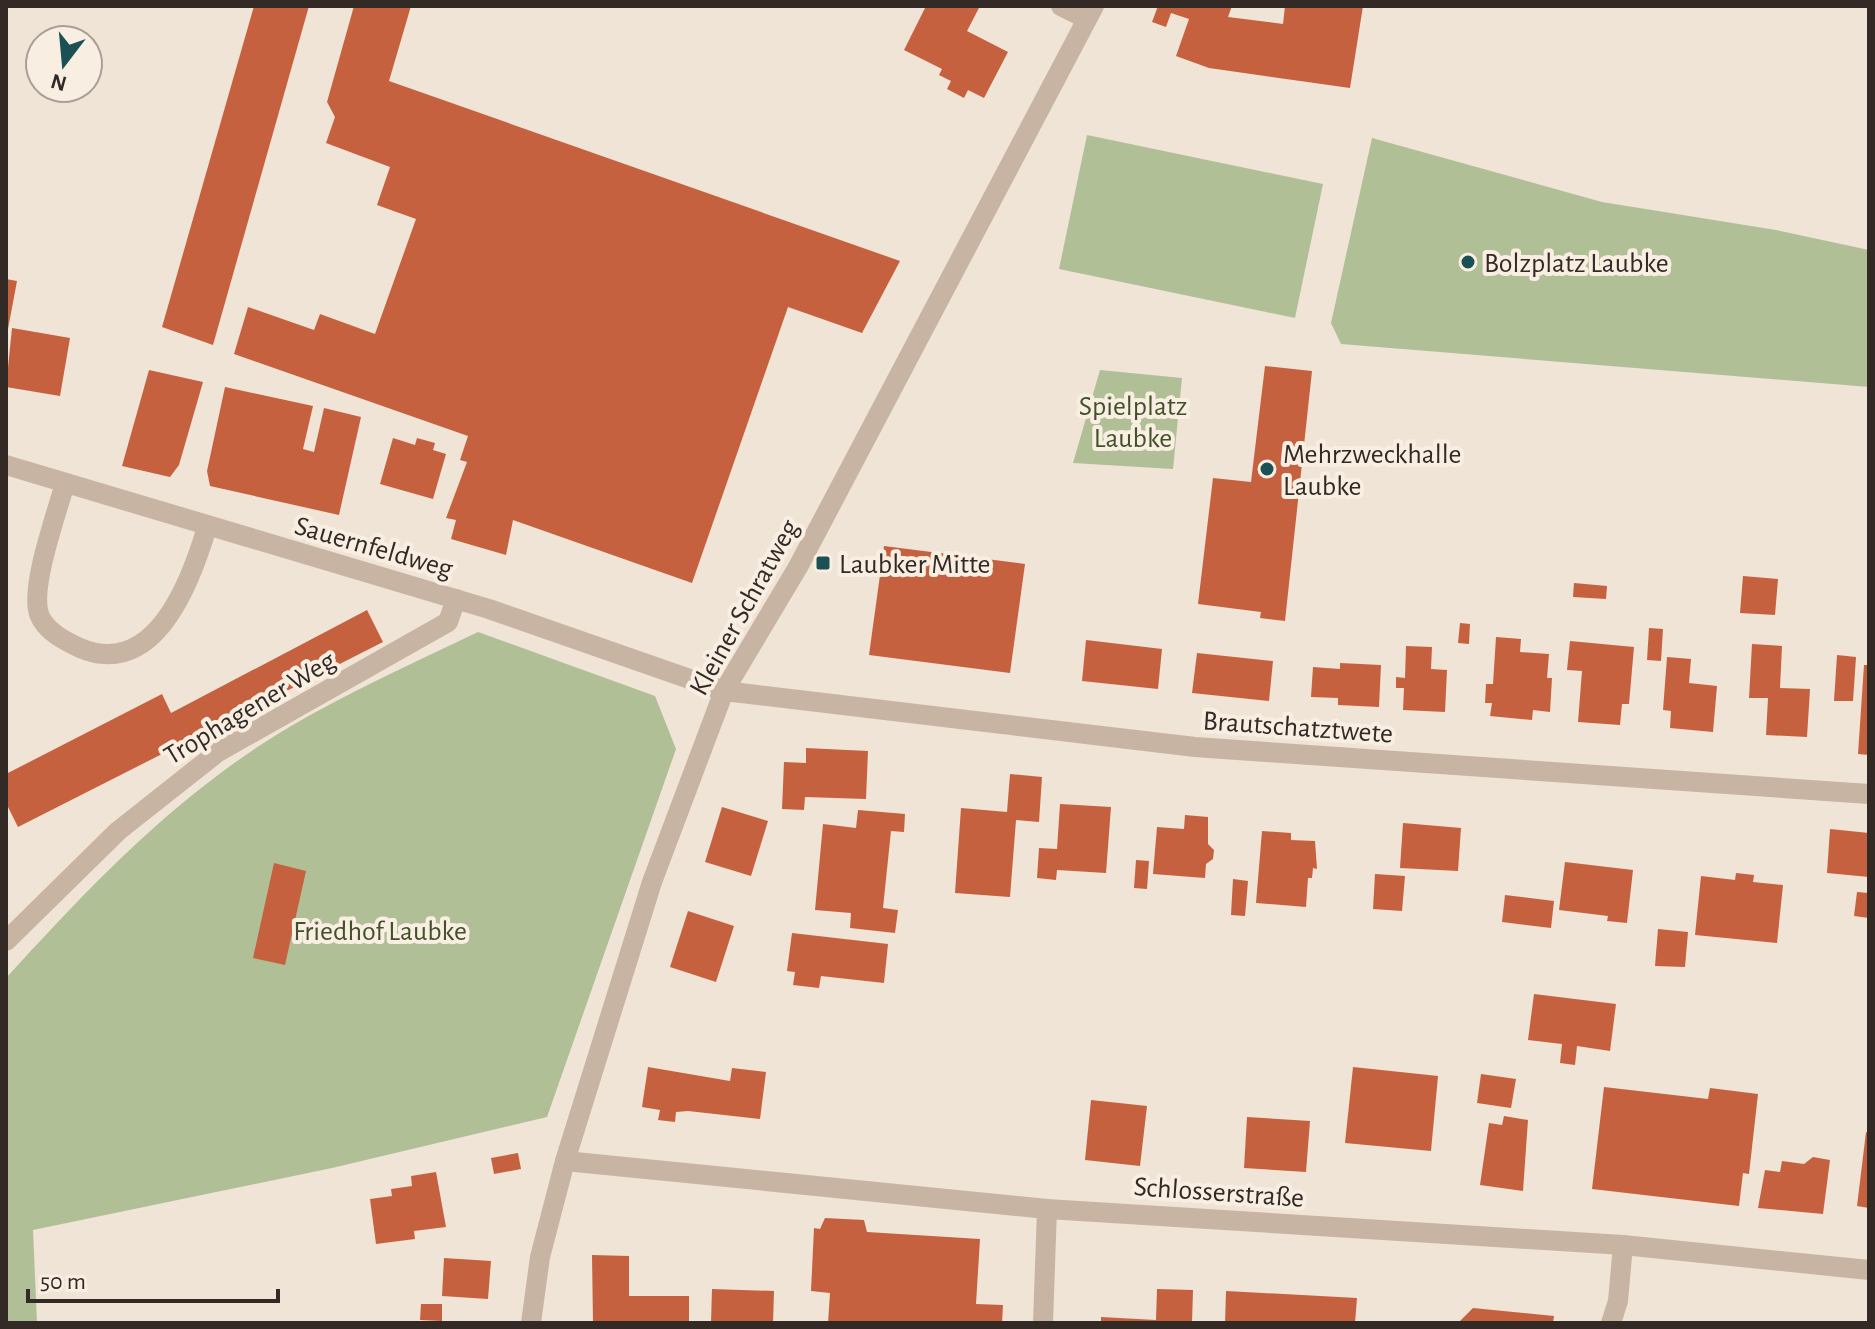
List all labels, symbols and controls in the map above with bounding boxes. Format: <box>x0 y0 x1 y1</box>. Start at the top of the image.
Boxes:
north arrow <box>24 24 104 104</box>
text: N <box>48 70 69 95</box>
place label: Bolzplatz Laubke <box>1484 250 1669 278</box>
marker: Bolzplatz Laubke <box>1459 253 1477 271</box>
park label: Spielplatz Laubke <box>1079 393 1187 453</box>
place label: Mehrzweckhalle Laubke <box>1283 441 1461 501</box>
marker: Mehrzweckhalle Laubke <box>1258 460 1276 478</box>
street label: Sauernfeldweg <box>291 512 456 584</box>
street label: Kleiner Schratweg <box>685 515 805 700</box>
place label: Laubker Mitte <box>839 551 990 579</box>
marker: Laubker Mitte <box>814 554 832 572</box>
street label: Trophagener Weg <box>160 647 341 771</box>
street label: Brautschatztwete <box>1202 707 1394 749</box>
park label: Friedhof Laubke <box>293 918 467 946</box>
street label: Schlosserstraße <box>1133 1173 1305 1213</box>
scale bar <box>28 1253 278 1303</box>
text: 50 m <box>40 1270 86 1294</box>

